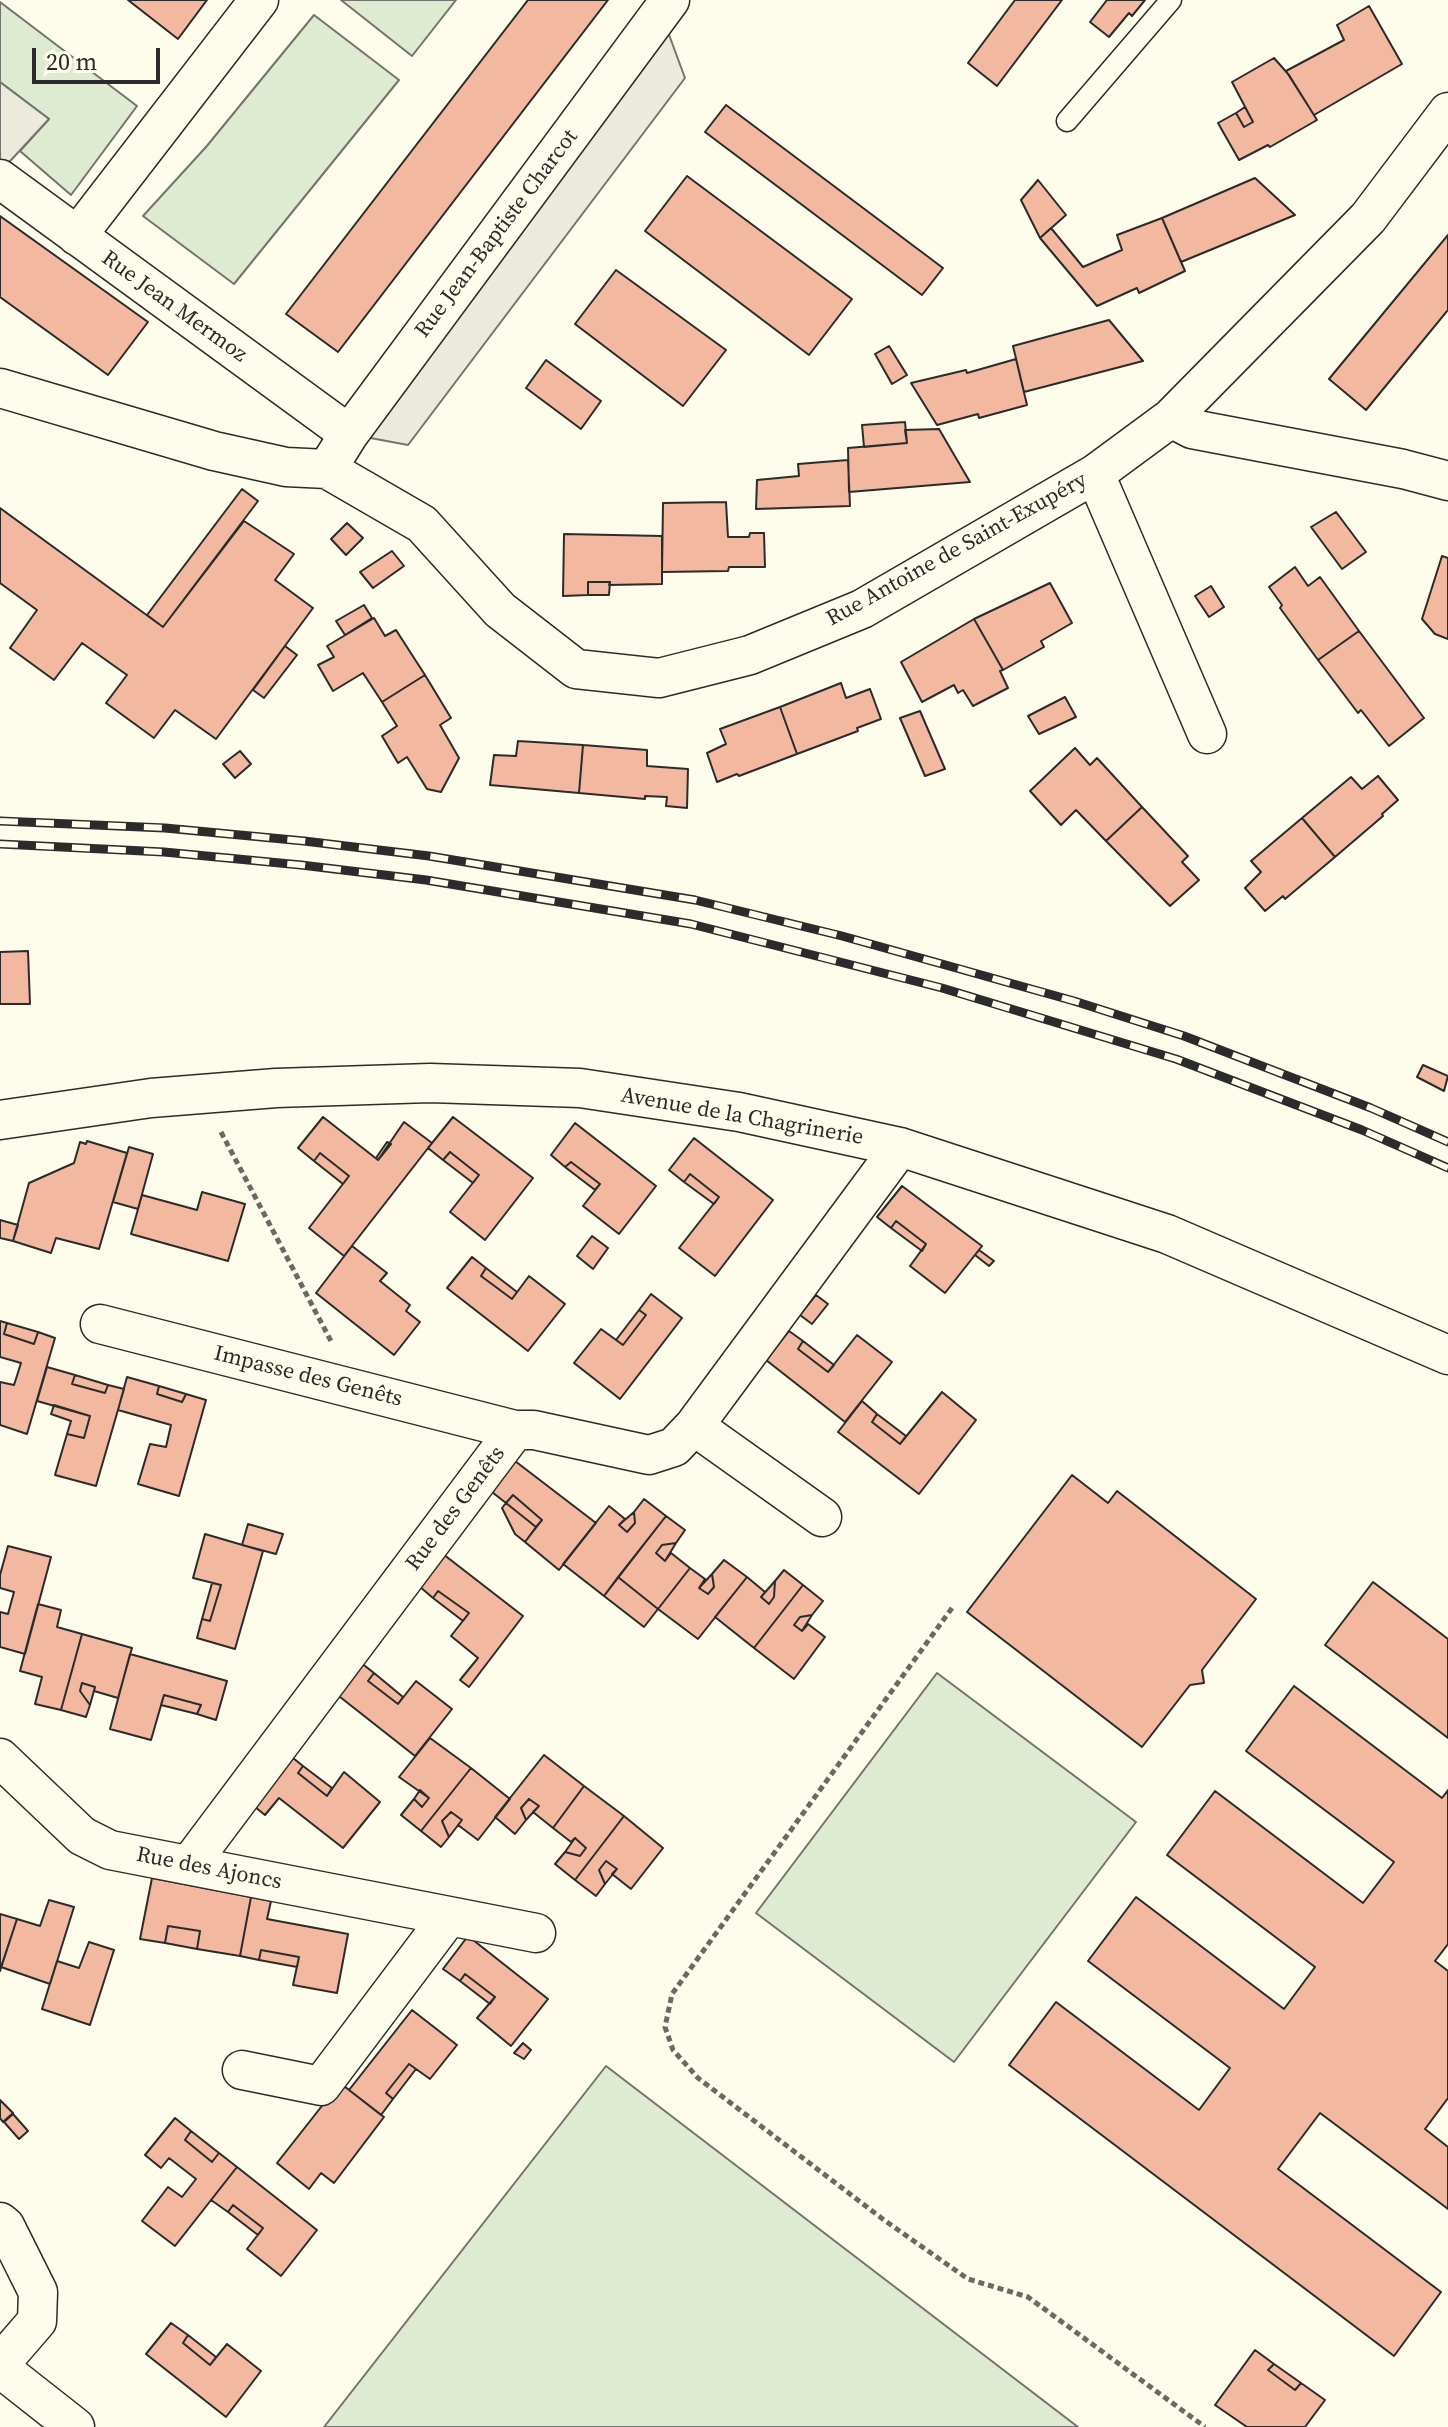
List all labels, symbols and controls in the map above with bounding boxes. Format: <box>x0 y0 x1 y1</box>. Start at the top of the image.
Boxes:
scale bar <box>36 32 164 82</box>
text: 20 m <box>46 45 97 78</box>
street label: Rue Jean-Baptiste Charcot <box>410 125 584 343</box>
street label: Rue Jean Mermoz <box>96 245 252 369</box>
street label: Rue Antoine de Saint-Exupéry <box>822 467 1092 633</box>
street label: Avenue de la Chagrinerie <box>619 1083 865 1151</box>
street label: Impasse des Genêts <box>211 1341 405 1413</box>
street label: Rue des Genêts <box>401 1442 511 1576</box>
street label: Rue des Ajoncs <box>134 1842 284 1896</box>

